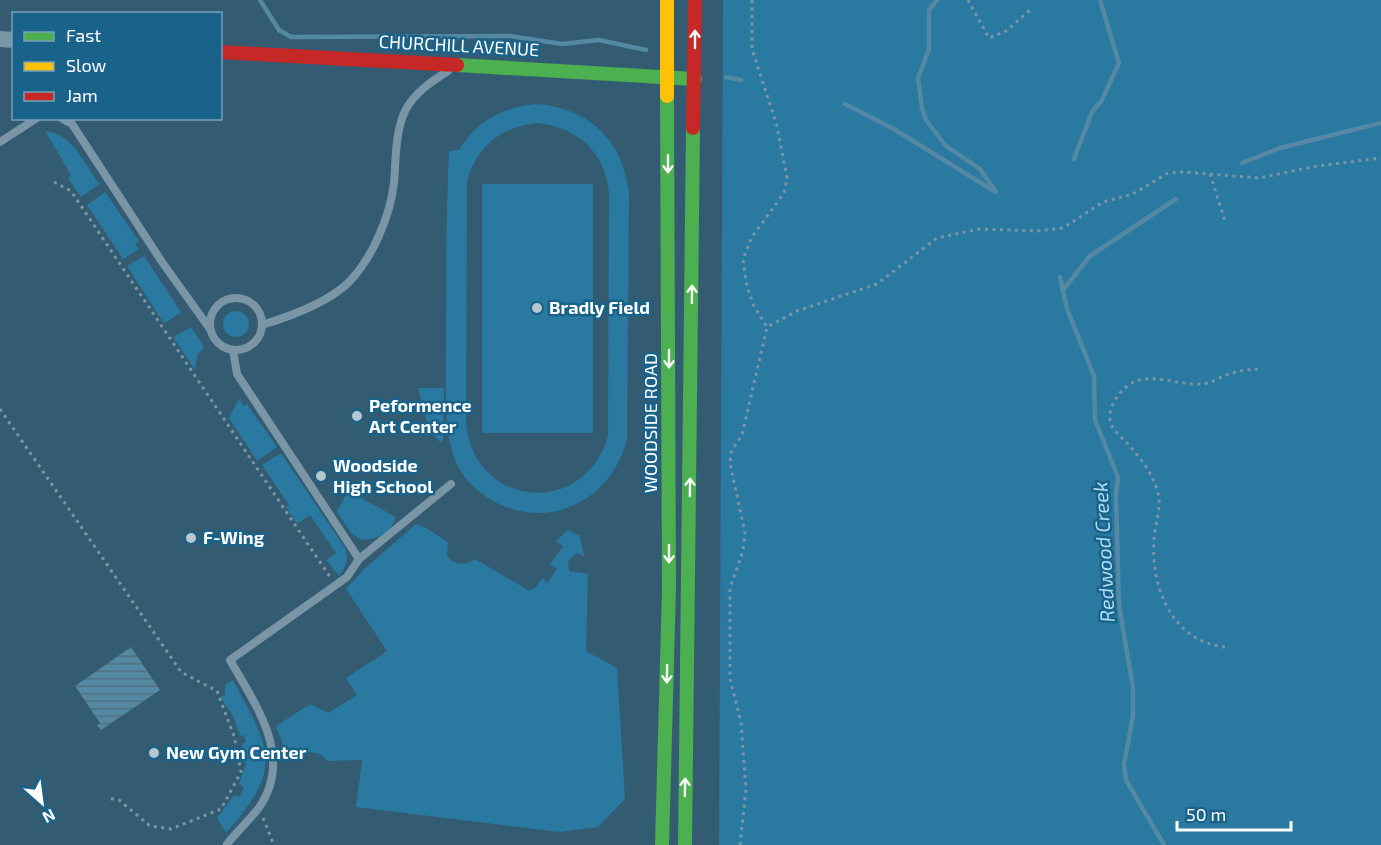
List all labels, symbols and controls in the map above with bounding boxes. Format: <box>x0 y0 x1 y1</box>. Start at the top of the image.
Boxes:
legend <box>12 12 222 120</box>
text: Fast <box>66 24 101 46</box>
street label: CHURCHILL AVENUE <box>378 30 540 60</box>
one-way arrow <box>689 30 701 50</box>
text: Slow <box>66 54 107 76</box>
text: Jam <box>66 84 98 106</box>
one-way arrow <box>662 153 674 173</box>
one-way arrow <box>686 285 698 305</box>
place label: Bradly Field <box>549 296 650 318</box>
marker: Bradly Field <box>530 301 544 315</box>
one-way arrow <box>663 348 675 368</box>
street label: WOODSIDE ROAD <box>639 353 661 493</box>
place label: Peformence Art Center <box>369 394 472 437</box>
marker: Peformence Art Center <box>350 409 364 423</box>
place label: Woodside High School <box>333 454 433 497</box>
marker: Woodside High School <box>314 469 328 483</box>
one-way arrow <box>684 477 695 497</box>
water label: Redwood Creek <box>1087 481 1119 623</box>
place label: F-Wing <box>203 526 265 548</box>
marker: F-Wing <box>184 531 198 545</box>
one-way arrow <box>663 543 675 563</box>
one-way arrow <box>661 664 673 684</box>
place label: New Gym Center <box>166 741 307 763</box>
marker: New Gym Center <box>147 746 161 760</box>
north arrow <box>12 773 72 833</box>
one-way arrow <box>680 777 691 797</box>
scale bar <box>1177 794 1291 832</box>
text: 50 m <box>1186 803 1226 825</box>
text: N <box>40 806 59 828</box>

